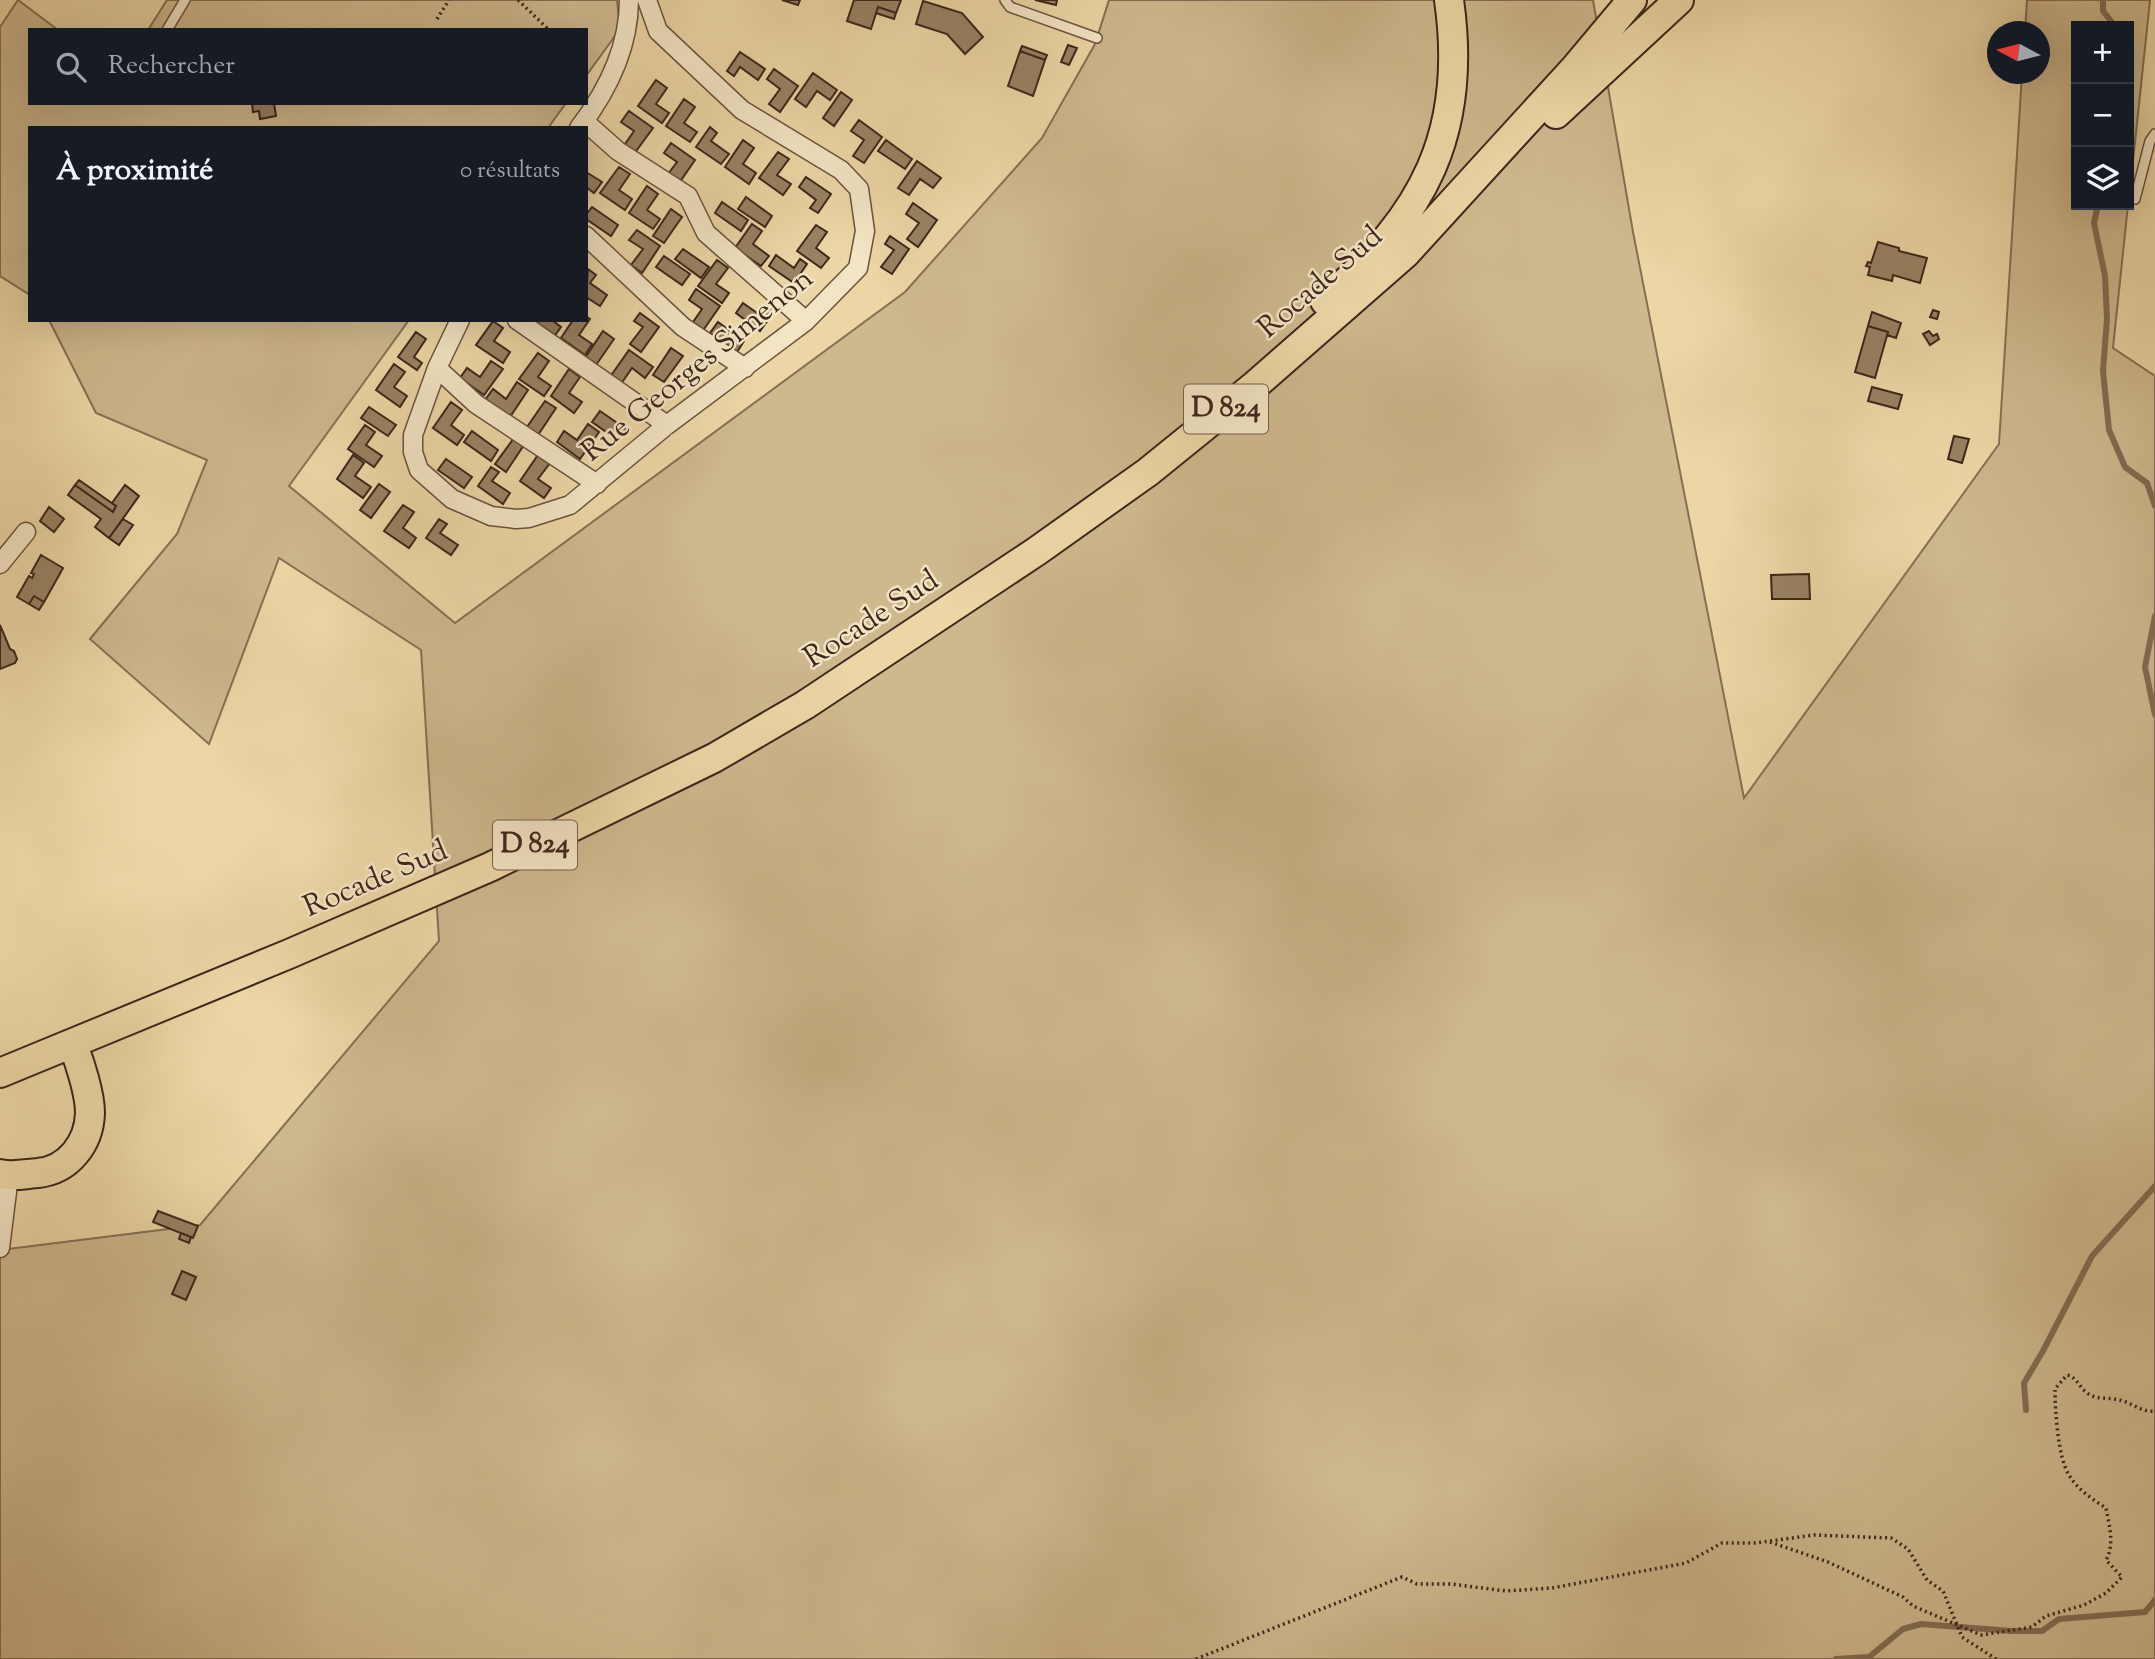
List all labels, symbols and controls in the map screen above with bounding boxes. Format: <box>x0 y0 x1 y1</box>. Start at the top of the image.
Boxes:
north arrow <box>1987 21 2050 84</box>
map controls <box>2071 21 2134 210</box>
button: + <box>2071 21 2134 84</box>
search box <box>28 28 588 105</box>
icon: search <box>52 48 90 86</box>
text: Rechercher <box>108 48 235 85</box>
button: − <box>2071 84 2134 147</box>
button: layers <box>2071 147 2134 210</box>
text: À proximité <box>56 150 213 193</box>
text: 0 résultats <box>460 155 560 188</box>
street label: Rocade Sud <box>1249 216 1393 349</box>
street label: Rue Georges Simenon <box>573 259 823 473</box>
road number: D 824 <box>1184 384 1268 434</box>
street label: Rocade Sud <box>796 560 948 680</box>
road number: D 824 <box>493 820 577 870</box>
street label: Rocade Sud <box>297 830 455 930</box>

